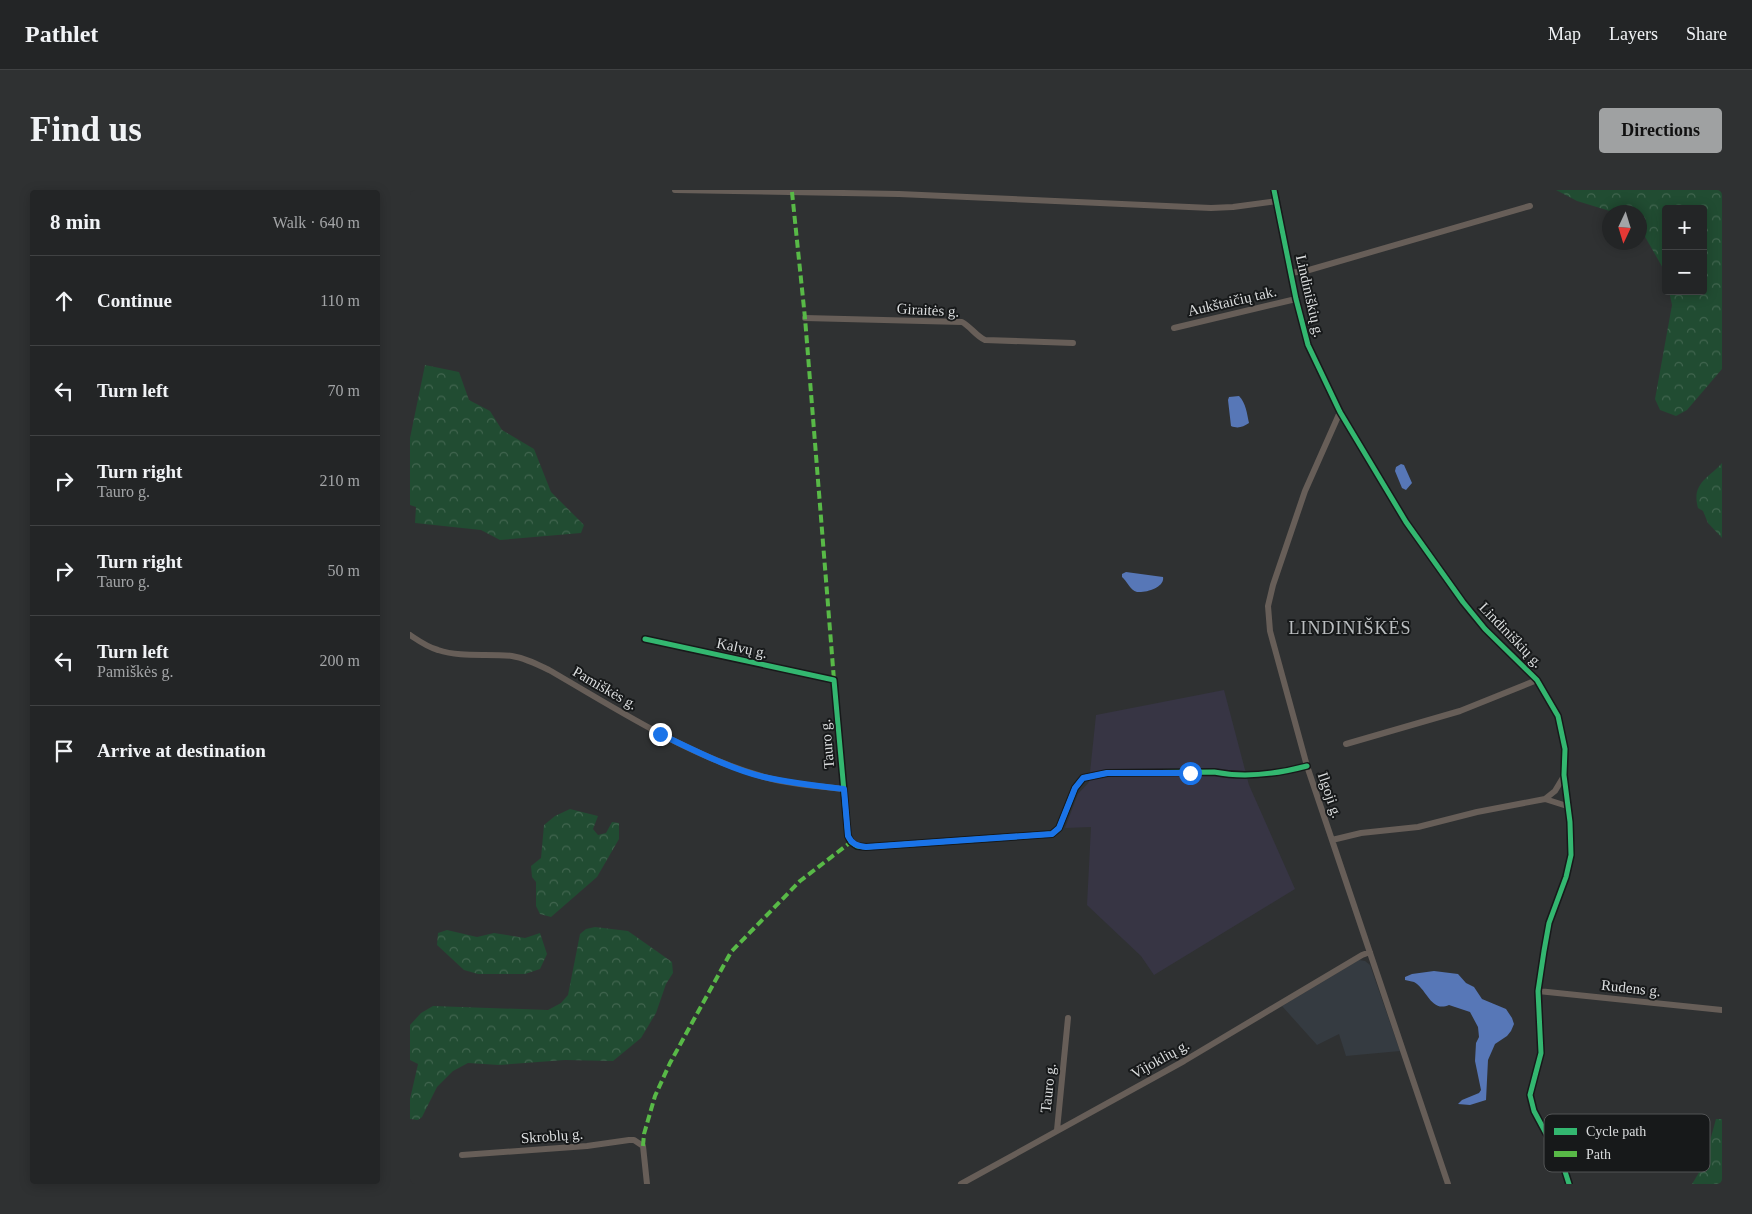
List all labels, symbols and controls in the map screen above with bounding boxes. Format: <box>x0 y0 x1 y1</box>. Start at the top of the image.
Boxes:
text: Pathlet <box>25 21 98 47</box>
text: Map <box>1548 24 1581 44</box>
text: Layers <box>1609 24 1658 44</box>
text: Share <box>1686 24 1727 44</box>
button: Directions <box>1599 108 1722 153</box>
text: Find us <box>30 110 142 149</box>
north arrow <box>1602 205 1647 250</box>
map controls <box>1662 205 1707 295</box>
button: + <box>1662 205 1707 250</box>
text: 8 min <box>50 210 101 234</box>
text: Walk · 640 m <box>273 214 360 231</box>
button: − <box>1662 250 1707 295</box>
street label: Lindiniškių g. <box>1293 253 1327 339</box>
street label: Aukštaičių tak. <box>1186 283 1278 319</box>
icon: ahead <box>50 287 78 315</box>
text: Continue <box>97 290 172 311</box>
text: 110 m <box>320 292 360 309</box>
street label: Giraitės g. <box>896 300 960 320</box>
icon: left <box>50 377 78 405</box>
text: Turn left <box>97 380 169 401</box>
text: 70 m <box>328 382 360 399</box>
text: Turn right <box>97 461 182 482</box>
icon: right <box>50 467 78 495</box>
text: 210 m <box>320 472 360 489</box>
text: Tauro g. <box>97 483 150 500</box>
text: Turn right <box>97 551 182 572</box>
icon: right <box>50 557 78 585</box>
text: 50 m <box>328 562 360 579</box>
text: Tauro g. <box>97 573 150 590</box>
street label: Lindiniškių g. <box>1476 599 1546 671</box>
district label: LINDINIŠKĖS <box>1289 617 1412 638</box>
street label: Kalvų g. <box>715 635 769 661</box>
text: Turn left <box>97 641 169 662</box>
icon: left <box>50 647 78 675</box>
text: 200 m <box>320 652 360 669</box>
text: Pamiškės g. <box>97 663 173 680</box>
street label: Pamiškės g. <box>570 663 640 713</box>
street label: Tauro g. <box>817 719 837 769</box>
route end <box>649 723 672 746</box>
icon: arrive <box>50 737 78 765</box>
text: Arrive at destination <box>97 740 266 761</box>
route start <box>1179 762 1202 785</box>
street label: Ilgoji g. <box>1315 770 1345 820</box>
street label: Rudens g. <box>1600 977 1662 999</box>
street label: Vijoklių g. <box>1128 1036 1192 1082</box>
street label: Tauro g. <box>1037 1062 1059 1114</box>
legend <box>1544 1114 1710 1172</box>
text: Cycle path <box>1586 1124 1646 1139</box>
street label: Skroblų g. <box>520 1126 584 1146</box>
text: Path <box>1586 1147 1611 1162</box>

